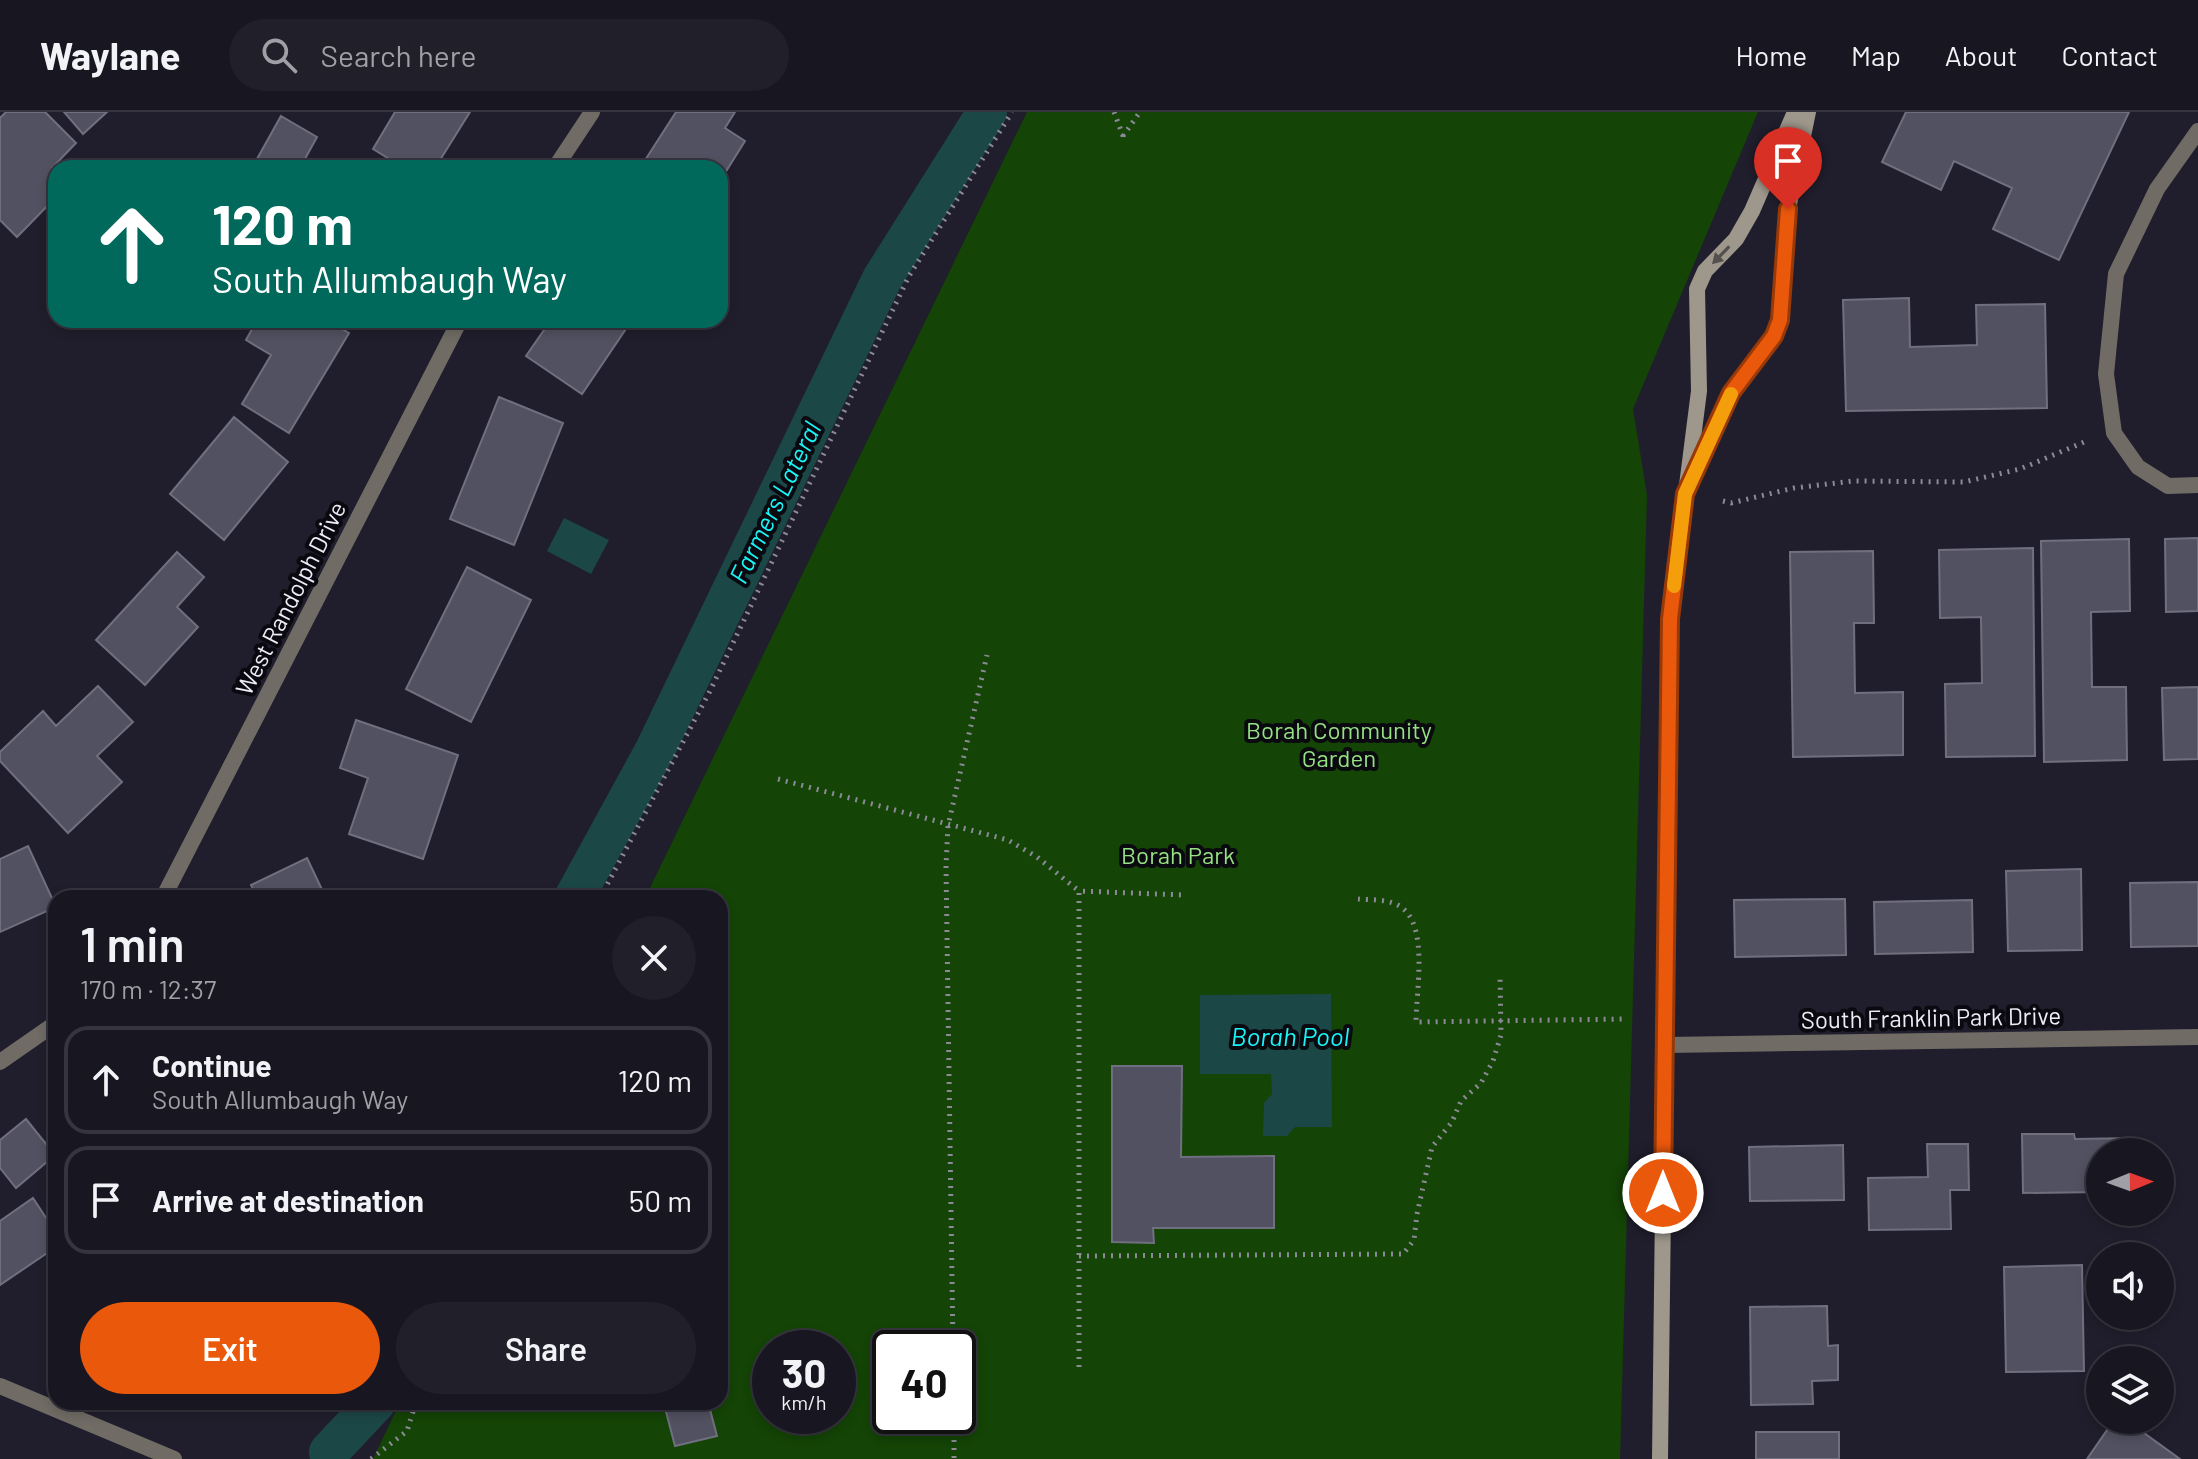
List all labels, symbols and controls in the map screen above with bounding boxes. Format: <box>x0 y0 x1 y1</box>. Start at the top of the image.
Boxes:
search box <box>229 19 789 91</box>
text: Waylane <box>40 32 181 78</box>
icon: search <box>257 33 301 77</box>
text: Search here <box>321 37 476 73</box>
text: Home <box>1736 38 1807 72</box>
text: Map <box>1851 38 1901 72</box>
text: About <box>1945 38 2017 72</box>
text: Contact <box>2061 38 2158 72</box>
pin <box>1754 127 1822 209</box>
icon: arrive <box>1766 139 1810 183</box>
text: 120 m <box>212 189 353 256</box>
icon: ahead <box>80 192 184 296</box>
one-way arrow <box>1712 245 1731 264</box>
text: South Allumbaugh Way <box>212 257 567 300</box>
water label: Farmers Lateral <box>722 416 827 588</box>
street label: West Randolph Drive <box>229 496 351 700</box>
park label: Borah Community Garden <box>1246 715 1432 772</box>
park label: Borah Park <box>1121 840 1235 869</box>
text: 1 min <box>80 914 185 972</box>
button: close <box>612 916 696 1000</box>
text: 170 m · 12:37 <box>80 973 216 1004</box>
street label: South Franklin Park Drive <box>1801 1000 2061 1034</box>
water label: Borah Pool <box>1231 1020 1350 1051</box>
text: Continue <box>152 1047 272 1083</box>
icon: ahead <box>84 1058 128 1102</box>
text: 120 m <box>618 1062 692 1098</box>
text: South Allumbaugh Way <box>152 1083 408 1114</box>
north arrow <box>2086 1138 2174 1226</box>
map controls <box>2086 1138 2174 1434</box>
position arrow <box>1621 1151 1705 1235</box>
icon: arrive <box>84 1178 128 1222</box>
text: Arrive at destination <box>152 1182 424 1218</box>
text: 50 m <box>629 1182 692 1218</box>
button: sound <box>2086 1242 2174 1330</box>
button: Exit <box>80 1302 380 1394</box>
button: Share <box>396 1302 696 1394</box>
speed limit sign: 40 <box>872 1330 976 1434</box>
button: layers <box>2086 1346 2174 1434</box>
text: 30 <box>782 1348 826 1396</box>
text: km/h <box>781 1390 827 1414</box>

